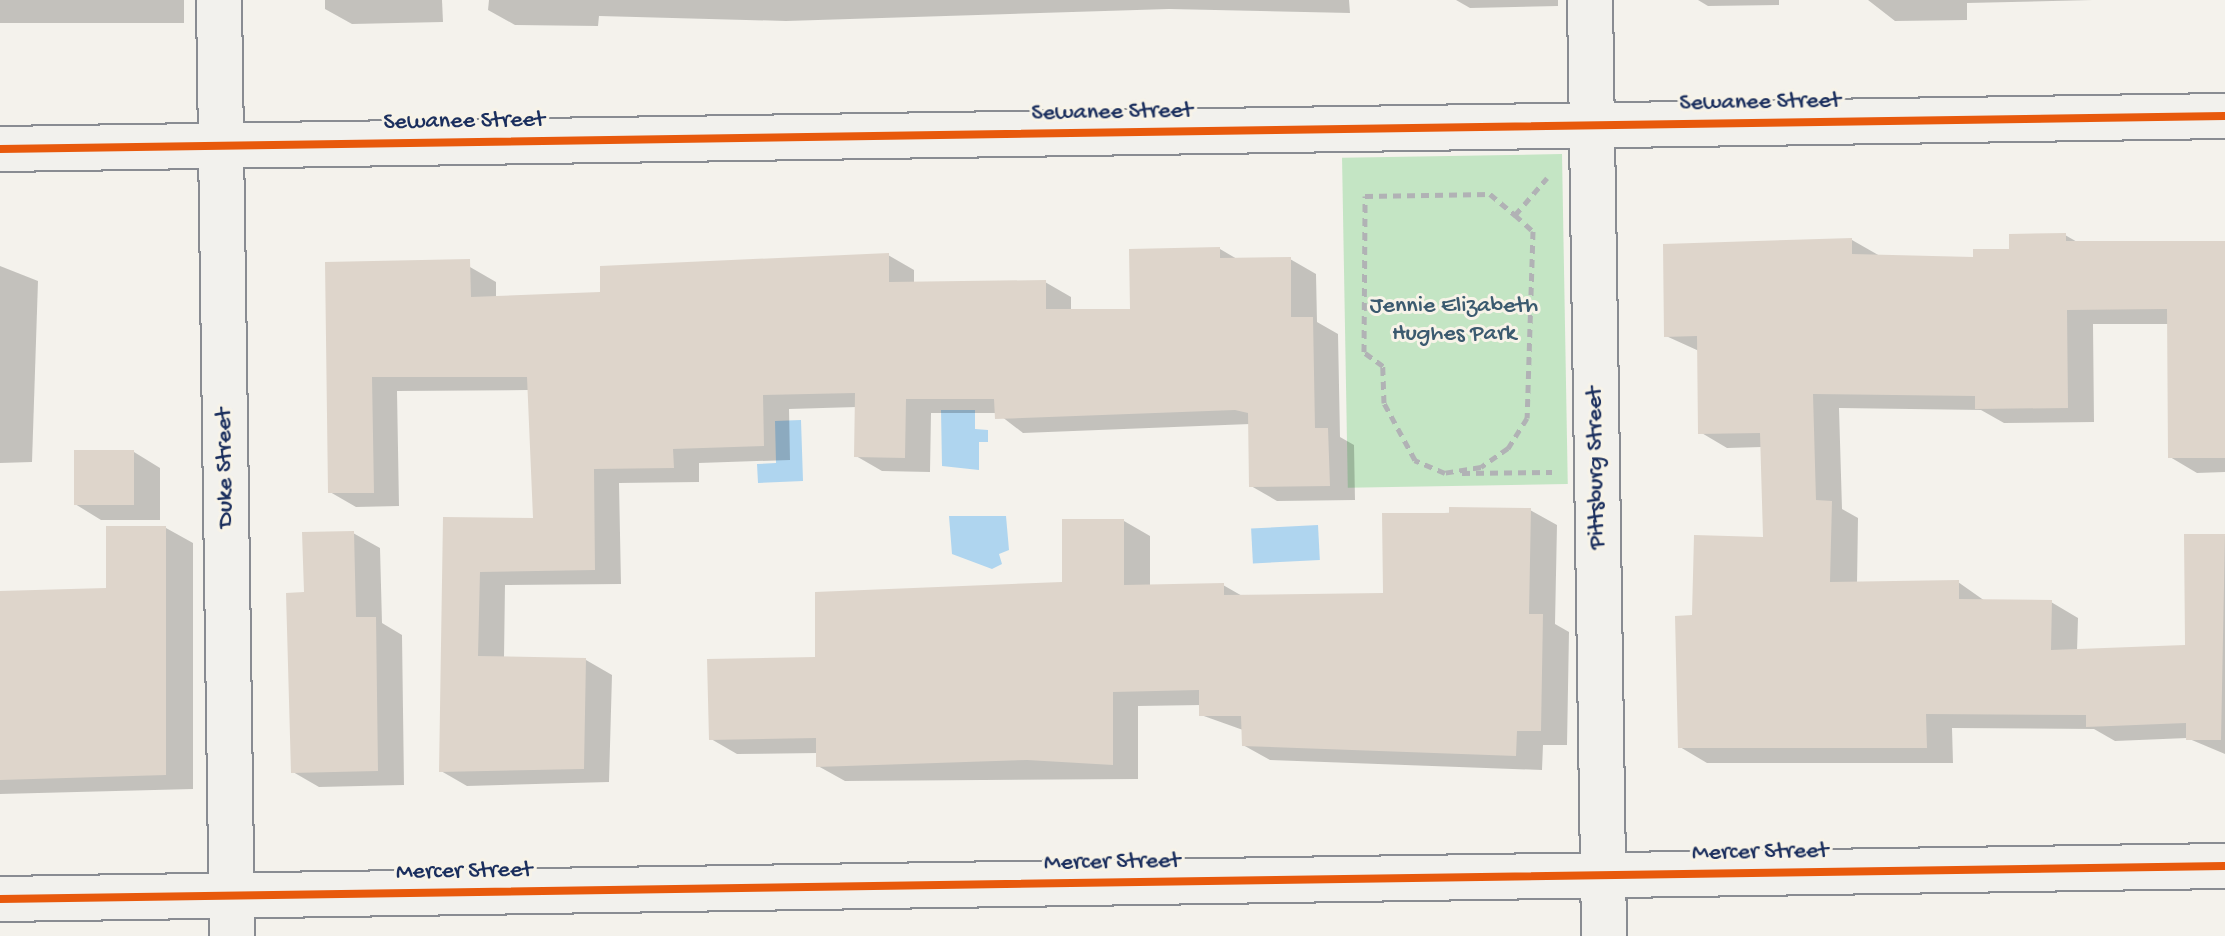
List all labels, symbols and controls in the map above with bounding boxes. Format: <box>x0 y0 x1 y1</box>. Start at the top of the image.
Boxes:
street label: Sewanee Street <box>1679 87 1841 119</box>
street label: Sewanee Street <box>1031 97 1193 129</box>
street label: Sewanee Street <box>383 106 545 138</box>
park label: Jennie Elizabeth Hughes Park <box>1370 293 1538 349</box>
street label: Pittsburg Street <box>1581 386 1613 550</box>
street label: Duke Street <box>211 408 241 528</box>
street label: Mercer Street <box>1692 837 1828 869</box>
street label: Mercer Street <box>1044 847 1180 879</box>
street label: Mercer Street <box>396 856 532 888</box>

